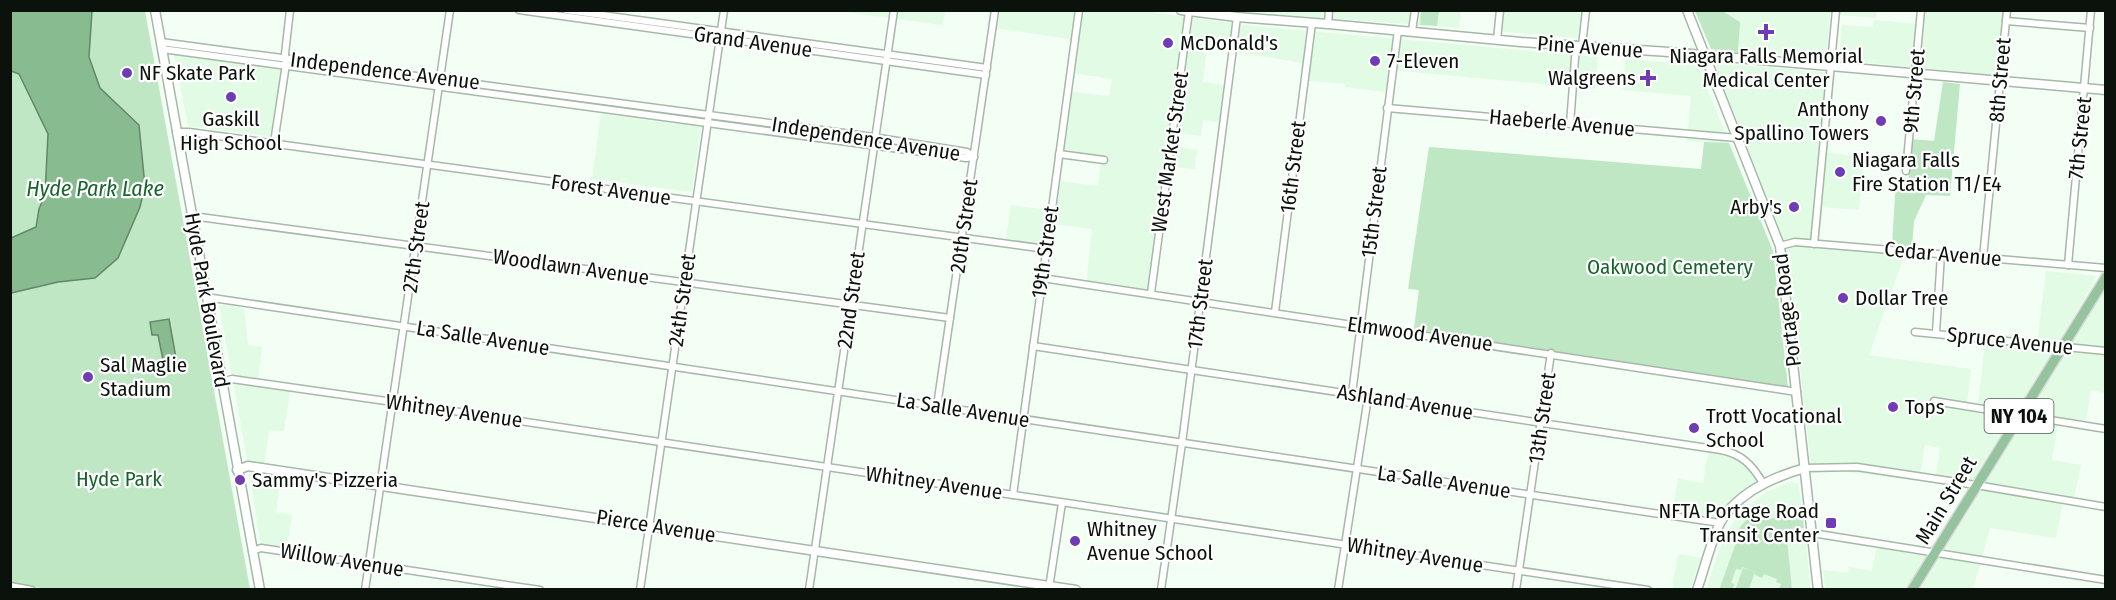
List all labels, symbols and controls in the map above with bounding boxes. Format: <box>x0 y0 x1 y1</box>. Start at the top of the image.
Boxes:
street label: Grand Avenue <box>692 21 814 63</box>
marker: Niagara Falls Memorial Medical Center <box>1757 23 1775 41</box>
place label: McDonald's <box>1180 30 1278 56</box>
street label: Pine Avenue <box>1536 30 1644 64</box>
marker: McDonald's <box>1161 36 1175 50</box>
street label: 8th Street <box>1983 36 2017 123</box>
place label: Niagara Falls Memorial Medical Center <box>1669 43 1863 93</box>
street label: Independence Avenue <box>289 46 481 96</box>
place label: 7-Eleven <box>1387 48 1459 74</box>
street label: 9th Street <box>1897 48 1931 134</box>
marker: 7-Eleven <box>1368 54 1382 68</box>
place label: NF Skate Park <box>139 60 255 86</box>
place label: Walgreens <box>1548 65 1636 91</box>
marker: NF Skate Park <box>120 66 134 80</box>
street label: West Market Street <box>1146 70 1194 234</box>
marker: Walgreens <box>1641 71 1655 85</box>
marker: Gaskill High School <box>224 90 238 104</box>
street label: 7th Street <box>2063 95 2097 181</box>
place label: Anthony Spallino Towers <box>1734 96 1870 146</box>
street label: Haeberle Avenue <box>1488 104 1636 142</box>
place label: Gaskill High School <box>180 106 282 156</box>
street label: Independence Avenue <box>770 111 962 167</box>
marker: Anthony Spallino Towers <box>1874 114 1888 128</box>
street label: 16th Street <box>1274 119 1312 215</box>
place label: Niagara Falls Fire Station T1/E4 <box>1852 147 2001 197</box>
street label: 15th Street <box>1355 165 1393 259</box>
marker: Niagara Falls Fire Station T1/E4 <box>1833 165 1847 179</box>
street label: Forest Avenue <box>550 169 672 211</box>
water label: Hyde Park Lake <box>26 175 164 202</box>
street label: 20th Street <box>945 177 983 275</box>
place label: Arby's <box>1730 194 1782 220</box>
street label: 27th Street <box>397 199 435 294</box>
marker: Arby's <box>1787 200 1801 214</box>
street label: 19th Street <box>1026 204 1064 300</box>
street label: Hyde Park Boulevard <box>179 210 235 390</box>
street label: Cedar Avenue <box>1883 236 2003 272</box>
street label: Woodlawn Avenue <box>491 243 651 291</box>
street label: 22nd Street <box>831 250 871 350</box>
street label: 24th Street <box>663 252 701 348</box>
street label: Portage Road <box>1767 252 1807 368</box>
park label: Oakwood Cemetery <box>1587 254 1754 280</box>
street label: 17th Street <box>1182 257 1218 351</box>
place label: Dollar Tree <box>1855 285 1948 311</box>
marker: Dollar Tree <box>1836 291 1850 305</box>
street label: Elmwood Avenue <box>1346 311 1494 357</box>
street label: La Salle Avenue <box>415 315 551 361</box>
street label: Spruce Avenue <box>1946 321 2074 361</box>
place label: Sal Maglie Stadium <box>100 352 187 402</box>
marker: Sal Maglie Stadium <box>81 370 95 384</box>
street label: 13th Street <box>1523 370 1561 465</box>
street label: Ashland Avenue <box>1335 378 1475 426</box>
street label: La Salle Avenue <box>895 387 1031 433</box>
street label: Whitney Avenue <box>384 389 524 433</box>
place label: Tops <box>1905 394 1945 420</box>
road number: NY 104 <box>1984 399 2054 433</box>
marker: Tops <box>1886 400 1900 414</box>
place label: Trott Vocational School <box>1706 403 1842 453</box>
marker: Trott Vocational School <box>1687 421 1701 435</box>
street label: Main Street <box>1910 451 1982 549</box>
street label: La Salle Avenue <box>1376 460 1512 504</box>
street label: Whitney Avenue <box>864 461 1004 505</box>
park label: Hyde Park <box>76 466 162 492</box>
place label: Sammy's Pizzeria <box>252 467 398 493</box>
marker: Sammy's Pizzeria <box>233 473 247 487</box>
place label: NFTA Portage Road Transit Center <box>1658 498 1820 548</box>
street label: Pierce Avenue <box>595 504 717 548</box>
place label: Whitney Avenue School <box>1087 516 1214 566</box>
marker: NFTA Portage Road Transit Center <box>1824 516 1838 530</box>
street label: Whitney Avenue <box>1345 531 1485 579</box>
marker: Whitney Avenue School <box>1068 534 1082 548</box>
street label: Willow Avenue <box>278 537 406 583</box>

